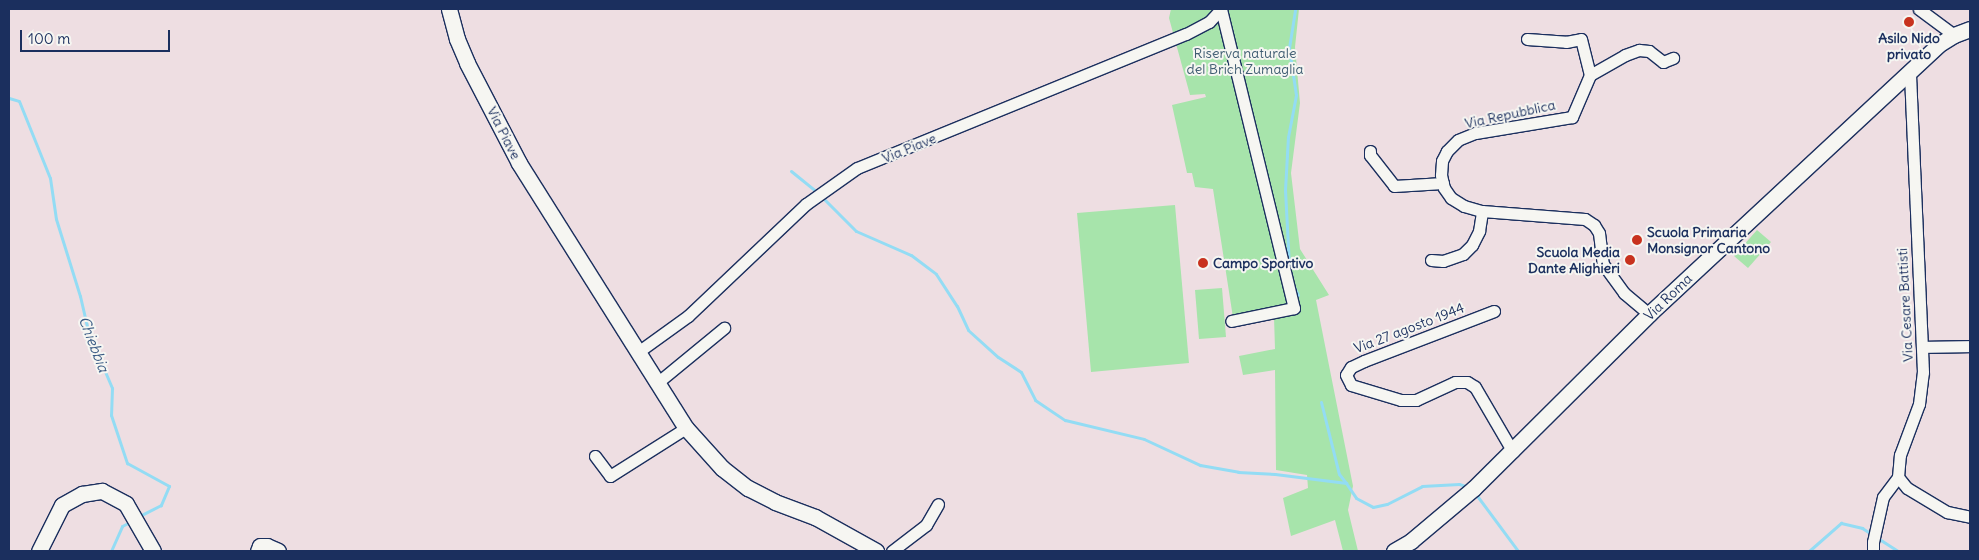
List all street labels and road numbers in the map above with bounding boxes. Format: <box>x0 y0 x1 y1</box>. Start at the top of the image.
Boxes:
street label: Via Repubblica <box>1463 96 1557 132</box>
street label: Via Piave <box>484 104 524 162</box>
street label: Via Piave <box>879 130 939 166</box>
street label: Via Cesare Battisti <box>1894 248 1916 362</box>
street label: Via Roma <box>1641 270 1695 324</box>
street label: Via 27 agosto 1944 <box>1351 299 1467 357</box>

